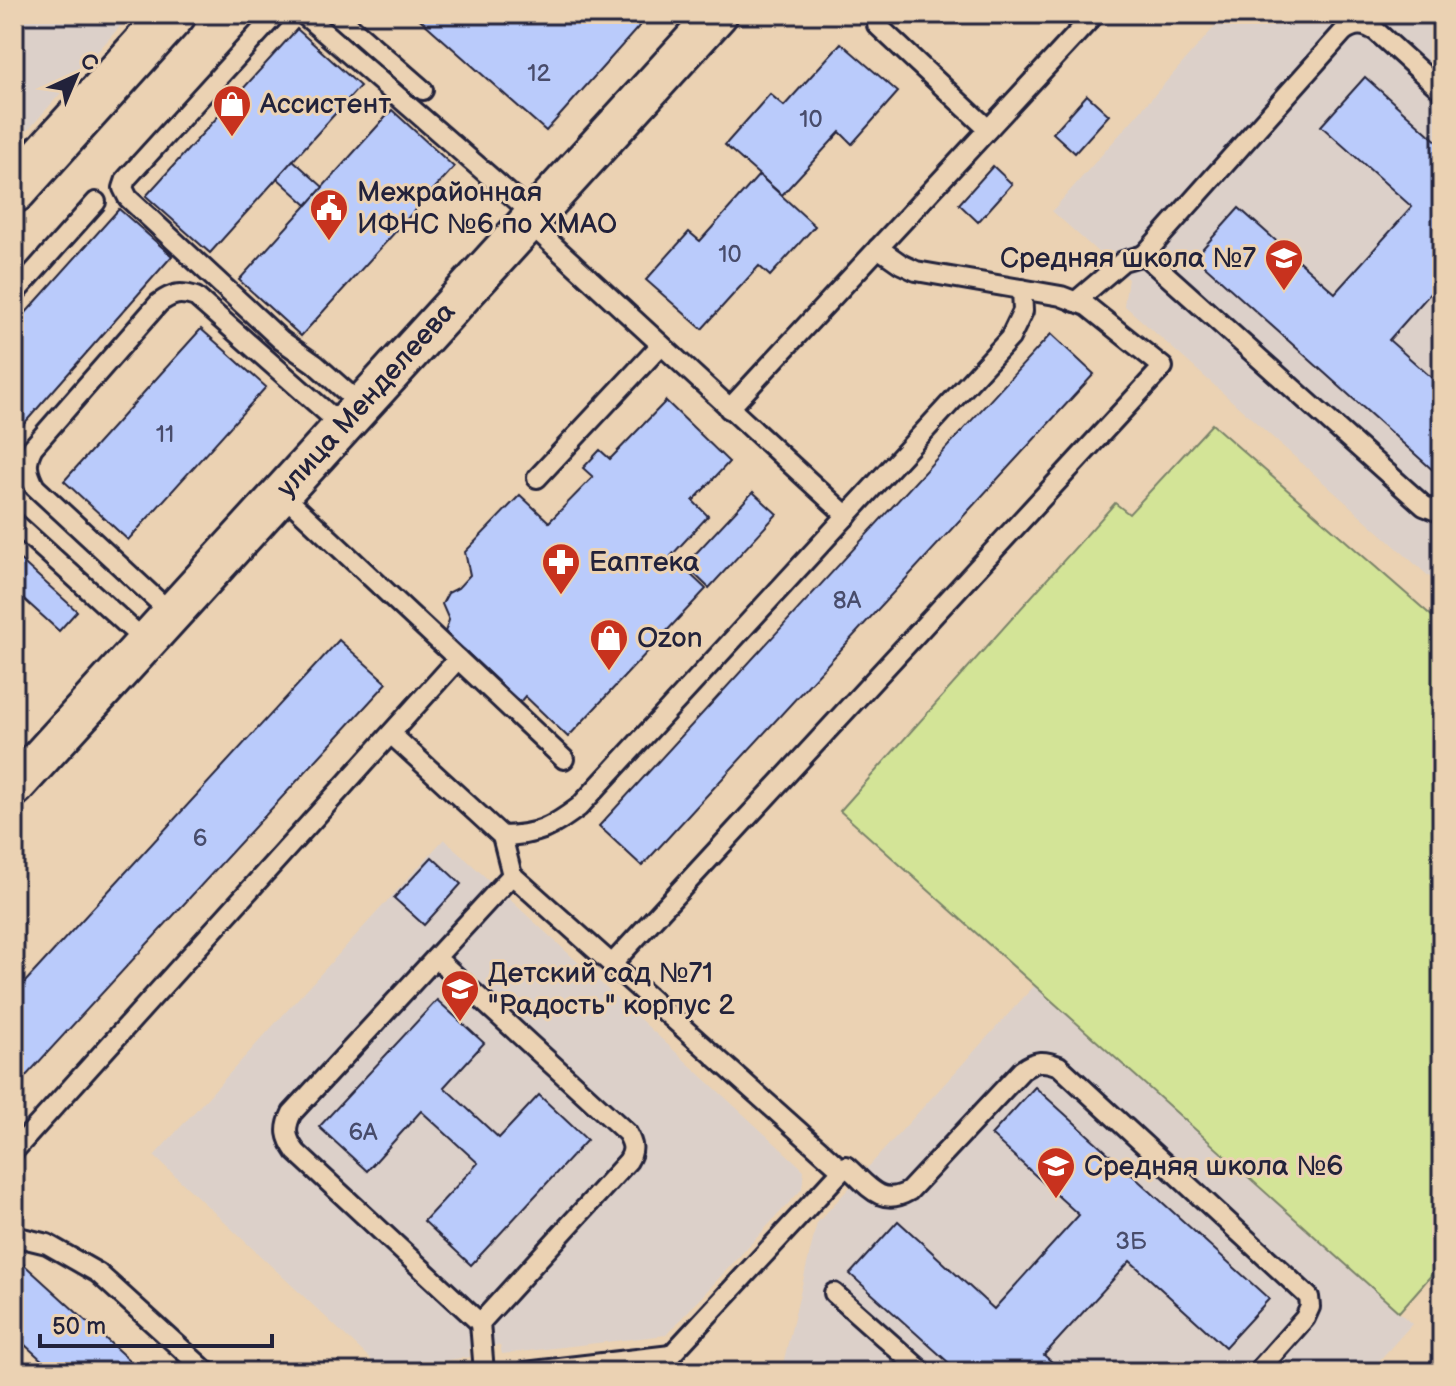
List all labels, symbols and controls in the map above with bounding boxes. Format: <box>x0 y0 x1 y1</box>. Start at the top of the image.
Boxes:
north arrow <box>36 36 116 116</box>
text: С <box>74 48 104 78</box>
house number: 12 <box>527 59 551 88</box>
shop icon: Ассистент <box>211 83 253 138</box>
place label: Ассистент <box>259 88 391 121</box>
house number: 10 <box>799 105 823 134</box>
place label: Межрайонная ИФНС №6 по ХМАО <box>357 176 617 241</box>
public building icon: Межрайонная ИФНС №6 по ХМАО <box>308 187 350 242</box>
school or university icon: Средняя школа №7 <box>1263 237 1305 292</box>
house number: 10 <box>718 240 742 269</box>
place label: Средняя школа №7 <box>1000 242 1256 275</box>
street label: улица Менделеева <box>270 295 462 504</box>
house number: 11 <box>156 420 174 449</box>
pharmacy icon: Еаптека <box>540 541 582 596</box>
place label: Еаптека <box>589 546 700 579</box>
house number: 8А <box>833 586 862 615</box>
shop icon: Ozon <box>588 617 630 672</box>
place label: Ozon <box>637 622 703 655</box>
house number: 6 <box>193 824 207 853</box>
place label: Детский сад №71 "Радость" корпус 2 <box>488 957 735 1022</box>
school or university icon: Детский сад №71 "Радость" корпус 2 <box>439 968 481 1023</box>
house number: 6А <box>348 1118 378 1147</box>
school or university icon: Средняя школа №6 <box>1035 1145 1077 1200</box>
place label: Средняя школа №6 <box>1084 1150 1343 1183</box>
house number: 3Б <box>1115 1227 1147 1256</box>
scale bar <box>40 1298 272 1348</box>
text: 50 m <box>52 1312 106 1341</box>

